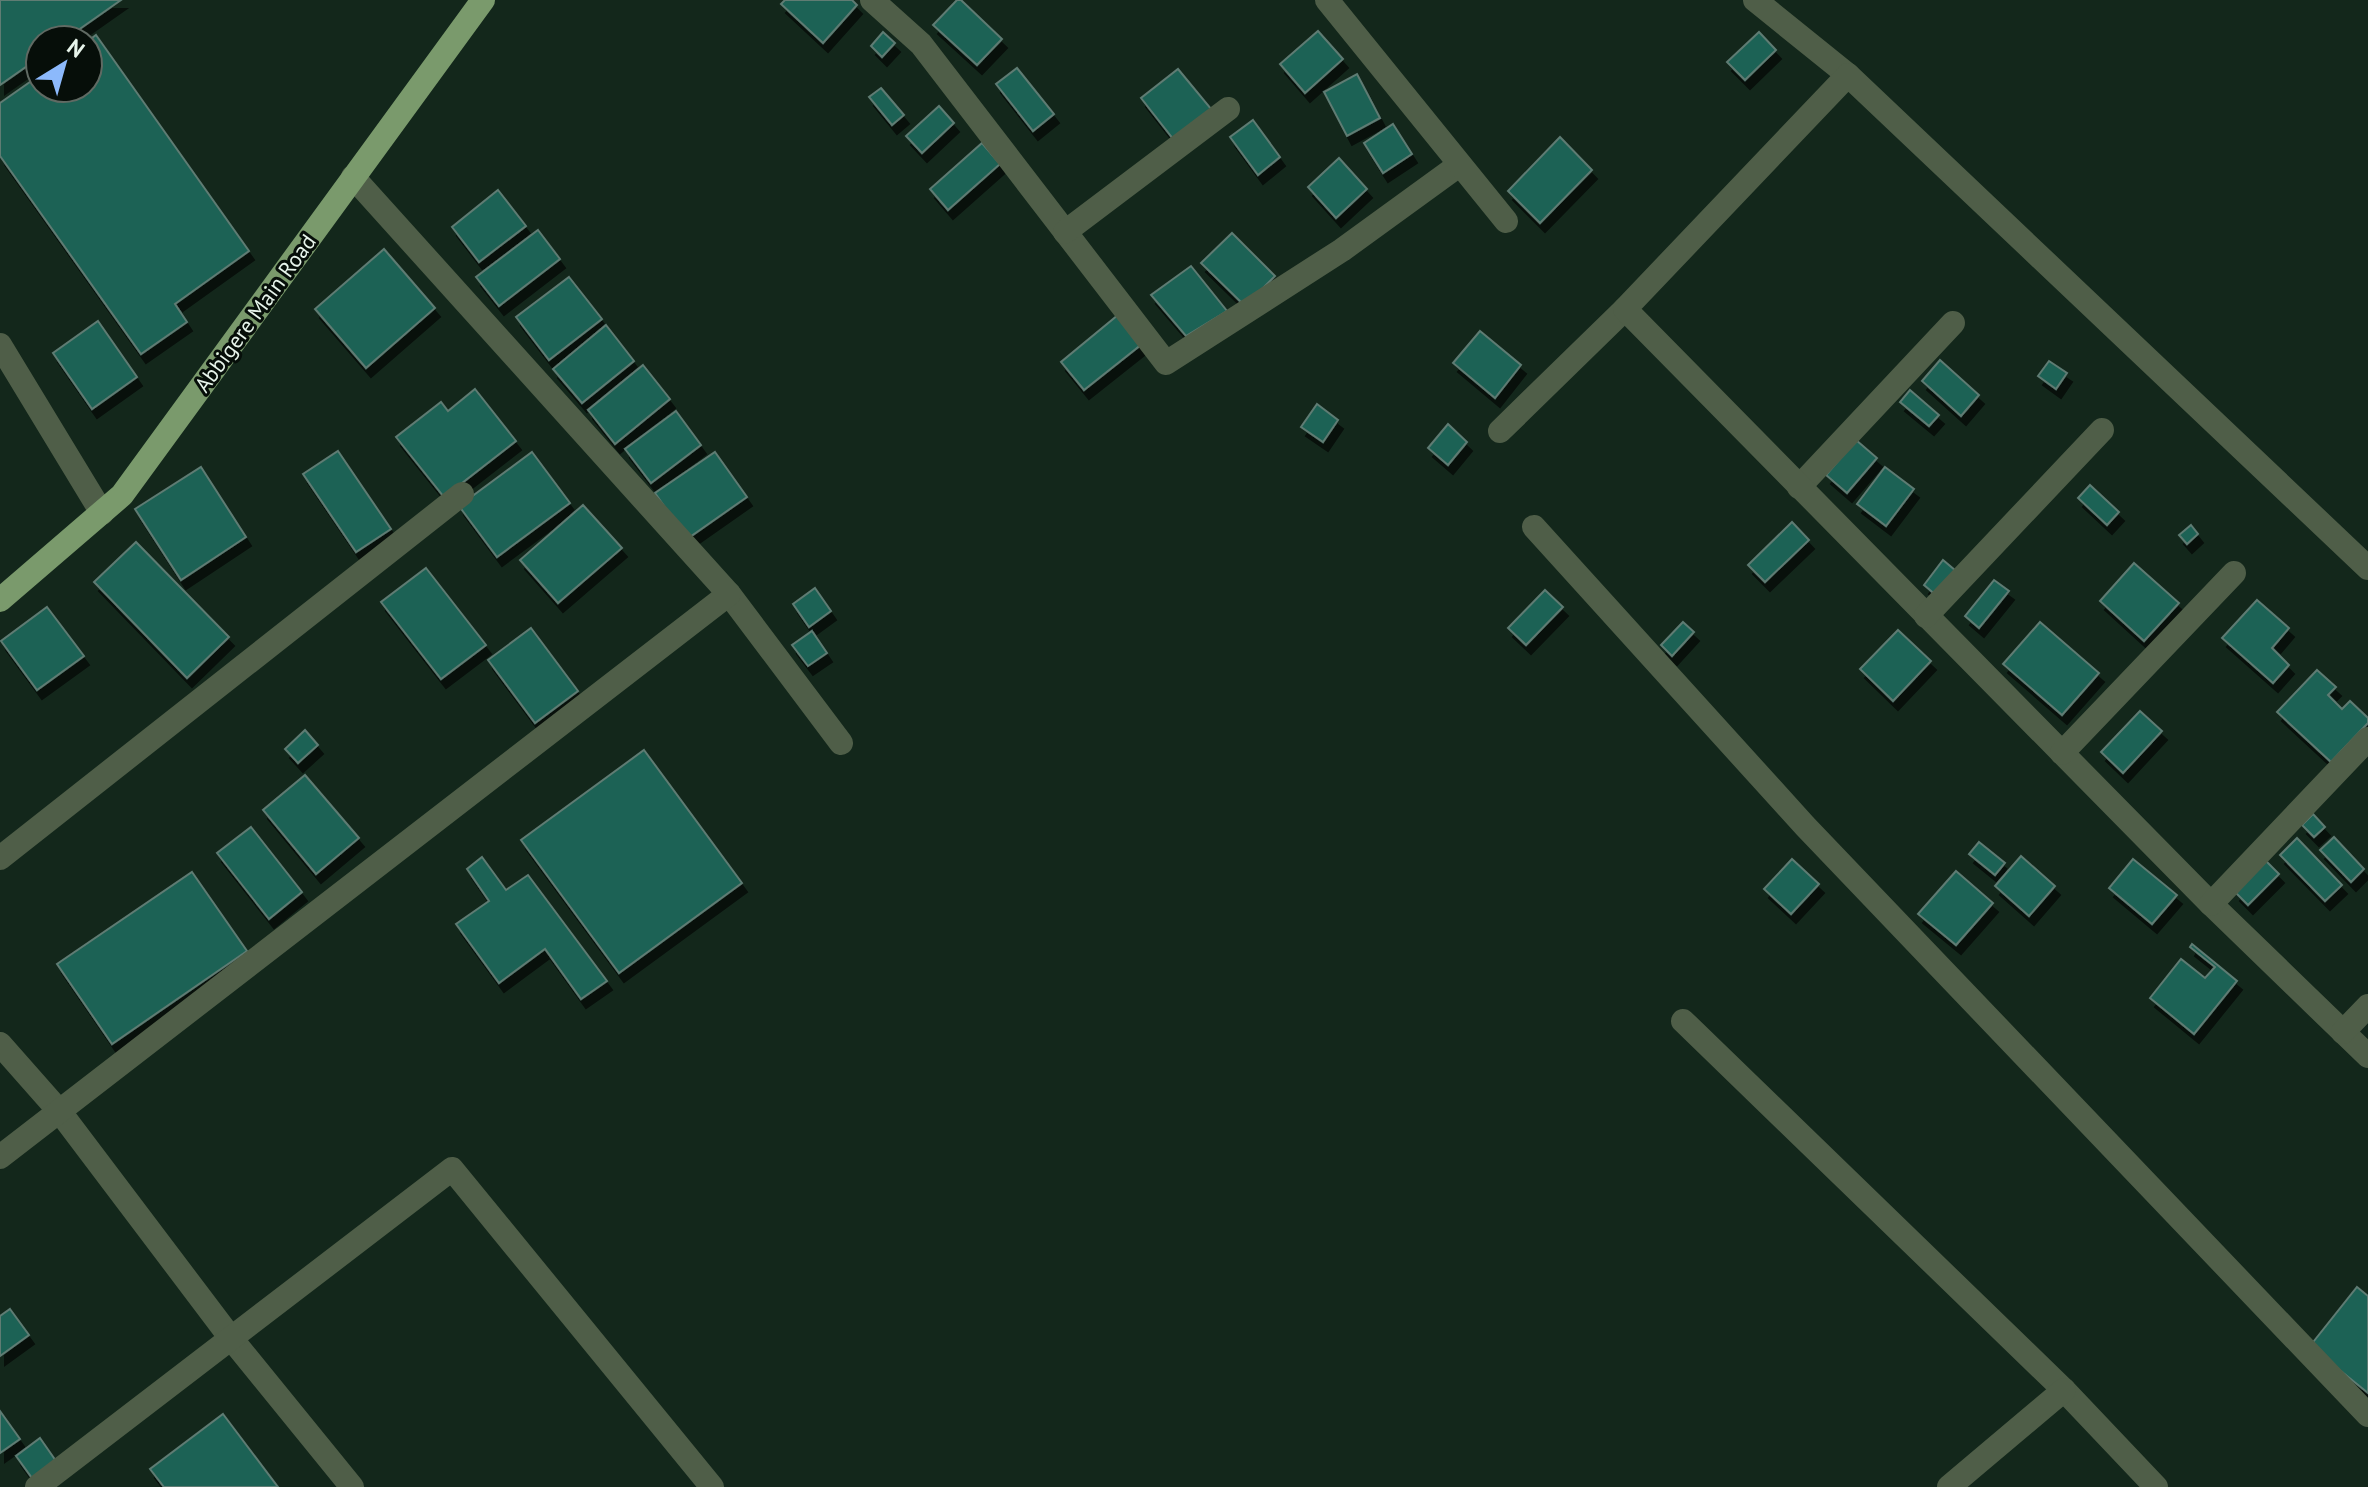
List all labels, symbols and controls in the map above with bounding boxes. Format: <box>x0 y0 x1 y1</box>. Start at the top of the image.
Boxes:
north arrow <box>24 24 104 104</box>
text: N <box>62 32 90 64</box>
street label: Abbigere Main Road <box>188 228 322 398</box>

